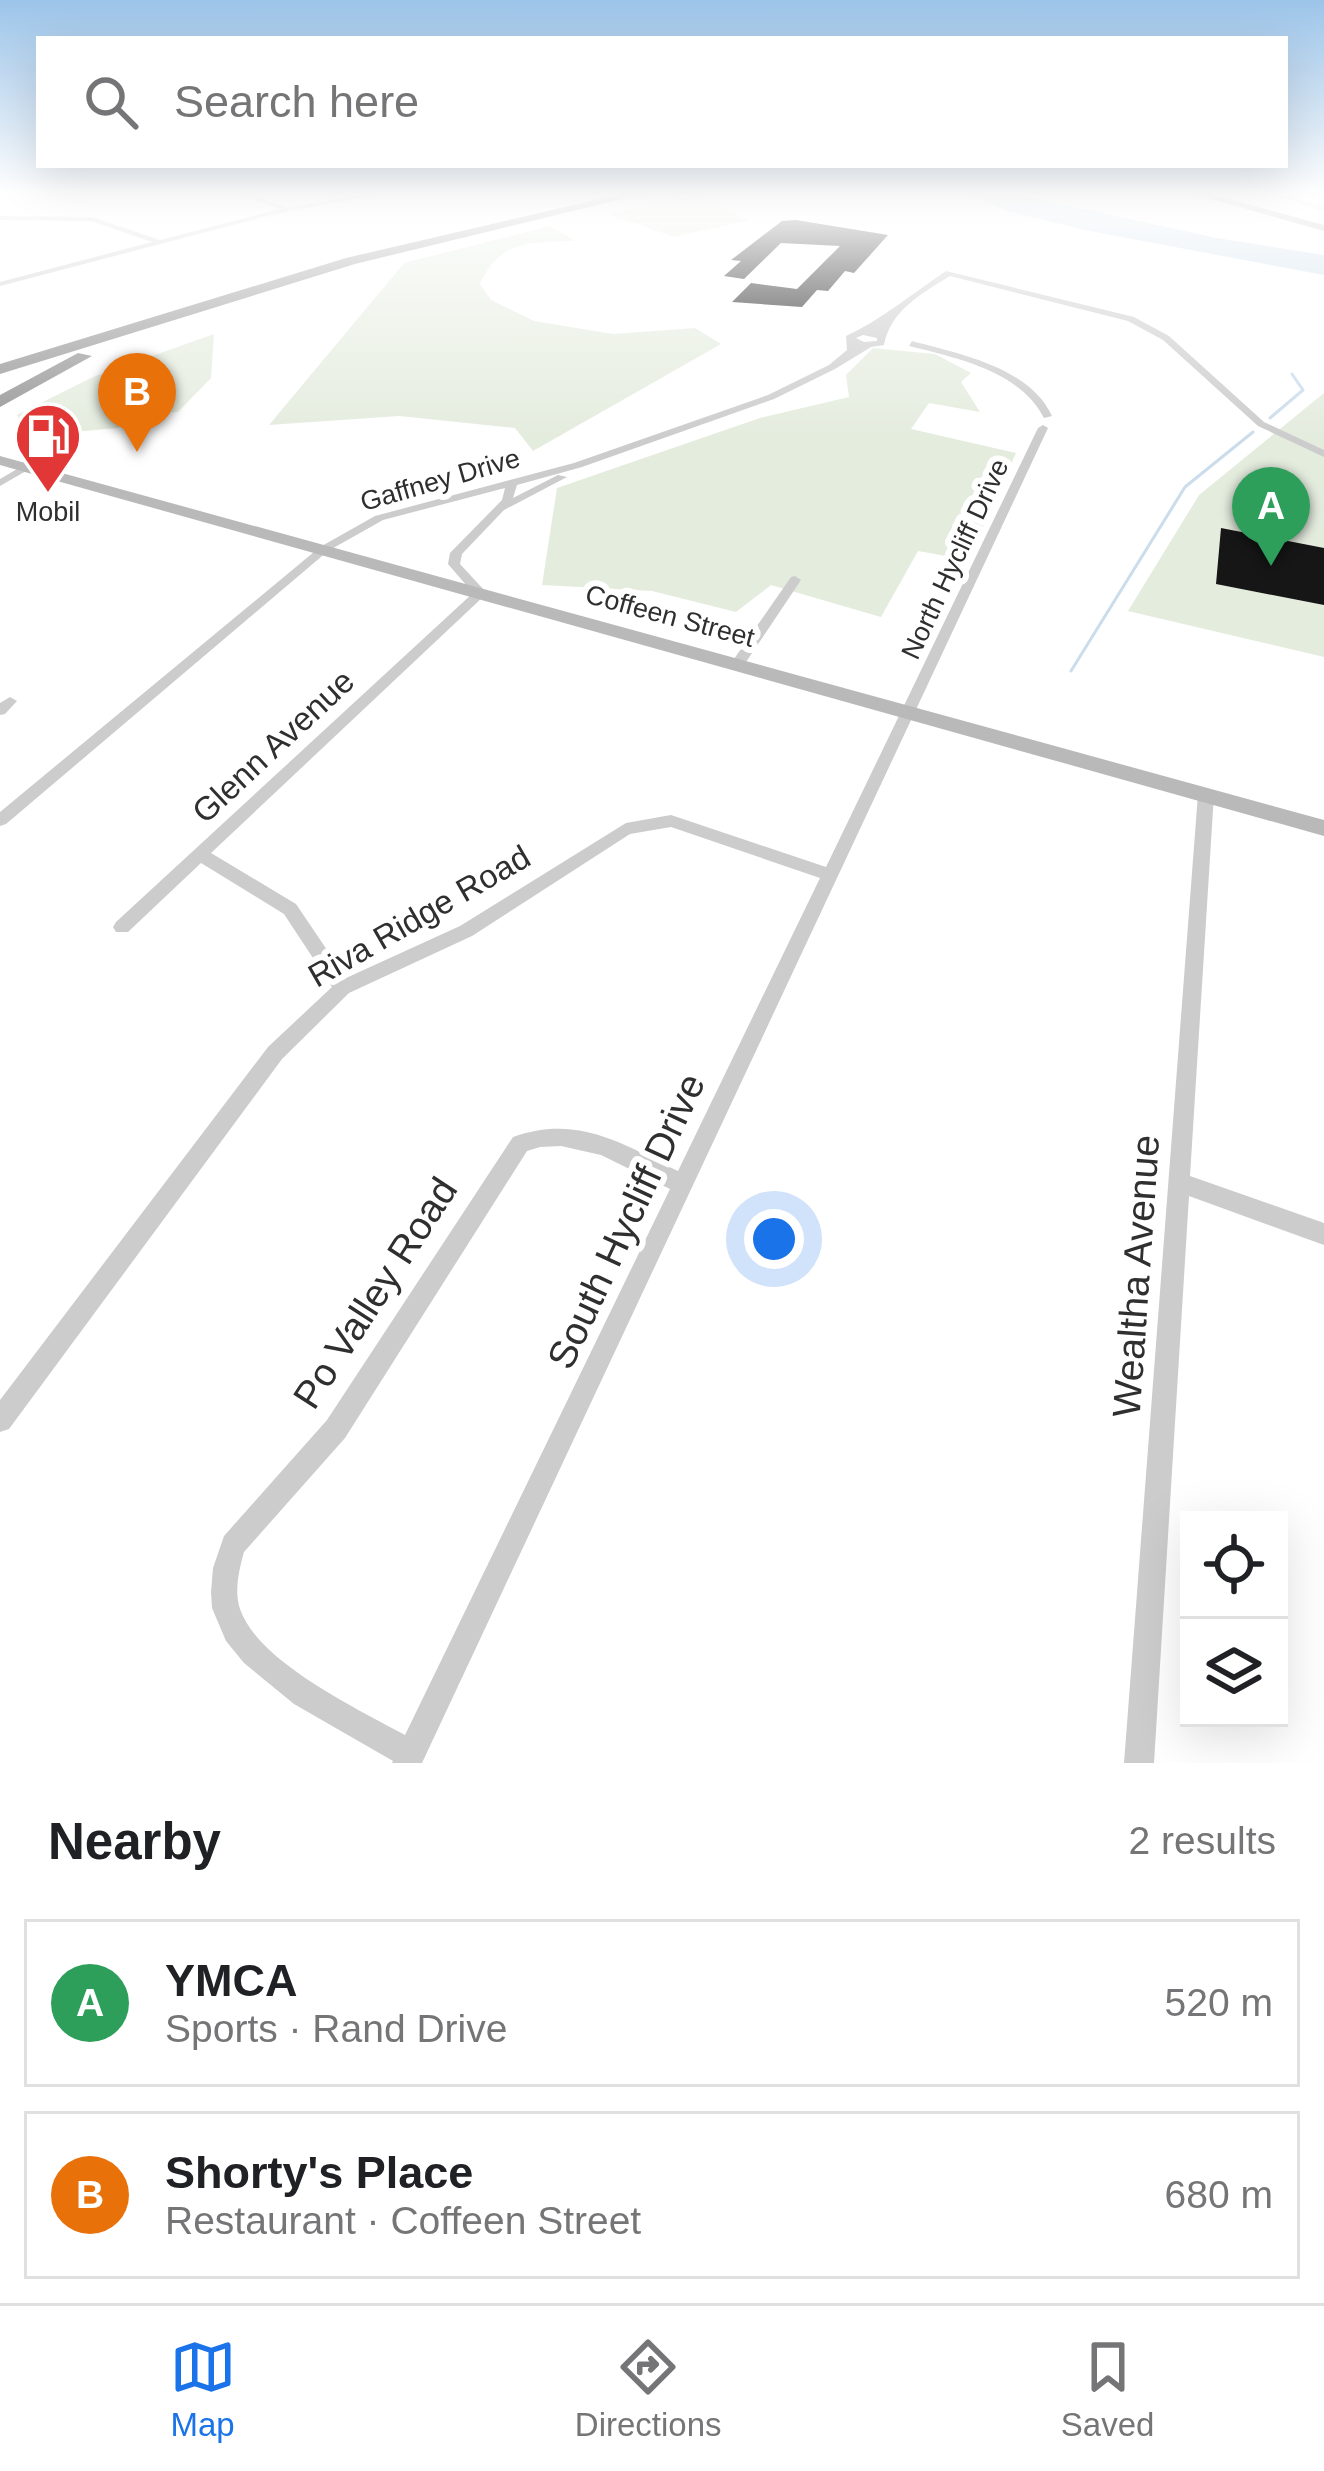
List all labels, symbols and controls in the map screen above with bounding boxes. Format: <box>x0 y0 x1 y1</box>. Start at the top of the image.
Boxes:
search box <box>36 36 1288 168</box>
icon: search <box>78 69 144 135</box>
text: Search here <box>174 76 419 127</box>
pin: B <box>98 353 176 452</box>
fuel station icon: Mobil <box>13 401 83 495</box>
street label: Gaffney Drive <box>357 443 523 517</box>
street label: North Hycliff Drive <box>896 454 1014 664</box>
pin: A <box>1232 467 1310 566</box>
place label: Mobil <box>16 497 80 527</box>
street label: Coffeen Street <box>582 579 758 653</box>
street label: Glenn Avenue <box>185 662 361 830</box>
street label: Riva Ridge Road <box>302 838 536 994</box>
street label: South Hycliff Drive <box>539 1067 713 1375</box>
street label: Wealtha Avenue <box>1105 1134 1167 1418</box>
street label: Po Valley Road <box>285 1170 465 1416</box>
your location <box>744 1209 804 1269</box>
map controls <box>1180 1511 1288 1727</box>
button: locate <box>1180 1511 1288 1619</box>
button: layers <box>1180 1619 1288 1727</box>
text: Nearby <box>48 1813 221 1870</box>
text: 2 results <box>1129 1819 1276 1862</box>
text: YMCA <box>165 1955 298 2006</box>
text: A <box>76 1981 104 2024</box>
text: 520 m <box>1165 1981 1273 2024</box>
text: Sports · Rand Drive <box>165 2007 507 2050</box>
text: Shorty's Place <box>165 2147 473 2198</box>
text: B <box>76 2173 104 2216</box>
text: 680 m <box>1165 2173 1273 2216</box>
text: Restaurant · Coffeen Street <box>165 2199 641 2242</box>
tab: Map <box>170 2334 236 2444</box>
tab: Directions <box>575 2334 722 2444</box>
tab: Saved <box>1061 2334 1154 2444</box>

